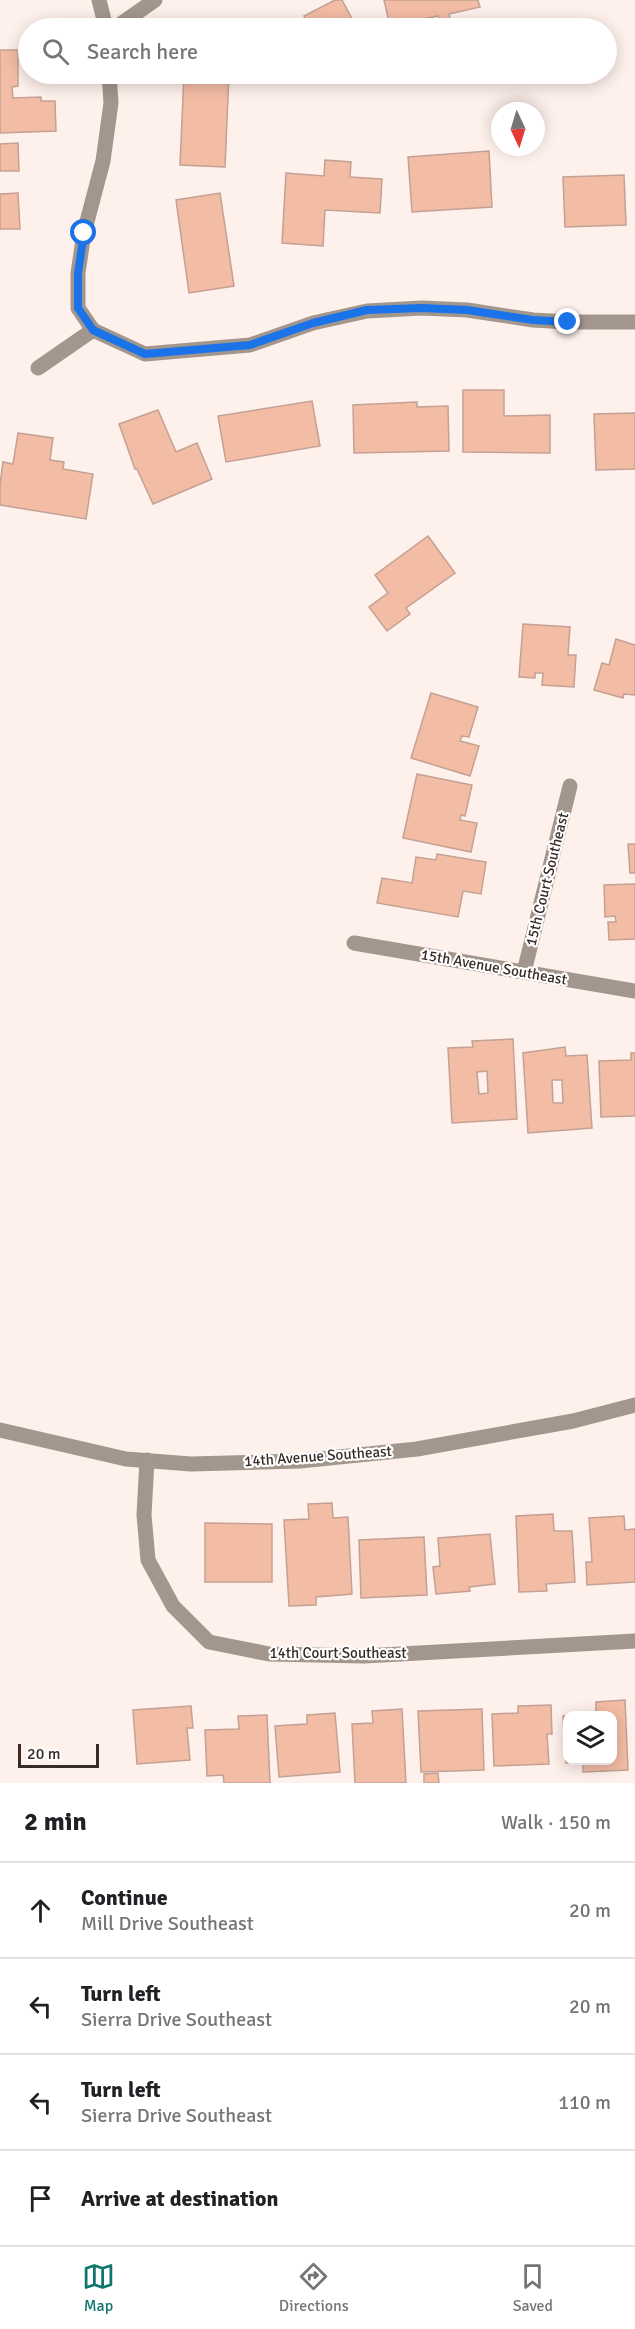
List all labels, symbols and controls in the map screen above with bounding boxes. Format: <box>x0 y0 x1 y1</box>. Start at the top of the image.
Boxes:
search box <box>18 18 617 84</box>
icon: search <box>39 35 72 68</box>
text: Search here <box>87 38 198 65</box>
north arrow <box>491 102 545 156</box>
route start <box>70 219 96 245</box>
route end <box>554 308 580 334</box>
street label: 15th Court Southeast <box>522 810 572 948</box>
street label: 15th Avenue Southeast <box>420 945 568 989</box>
street label: 14th Avenue Southeast <box>244 1442 392 1470</box>
street label: 14th Court Southeast <box>270 1644 406 1662</box>
map controls <box>563 1711 617 1765</box>
button: layers <box>563 1711 617 1765</box>
scale bar <box>18 1741 99 1768</box>
text: 20 m <box>27 1744 61 1764</box>
text: 2 min <box>24 1806 87 1838</box>
text: Walk · 150 m <box>501 1810 611 1835</box>
text: Continue <box>81 1884 168 1911</box>
icon: ahead <box>24 1894 57 1927</box>
text: 20 m <box>569 1898 611 1923</box>
text: Mill Drive Southeast <box>81 1911 254 1936</box>
text: Turn left <box>81 1980 161 2007</box>
icon: left <box>24 1990 57 2023</box>
text: 20 m <box>569 1994 611 2019</box>
text: Sierra Drive Southeast <box>81 2007 272 2032</box>
text: Turn left <box>81 2076 161 2103</box>
icon: left <box>24 2086 57 2119</box>
text: 110 m <box>558 2090 611 2115</box>
text: Sierra Drive Southeast <box>81 2103 272 2128</box>
icon: arrive <box>24 2182 57 2215</box>
text: Arrive at destination <box>81 2185 278 2212</box>
tab: Map <box>82 2260 115 2316</box>
tab: Directions <box>279 2260 349 2316</box>
tab: Saved <box>513 2260 553 2316</box>

